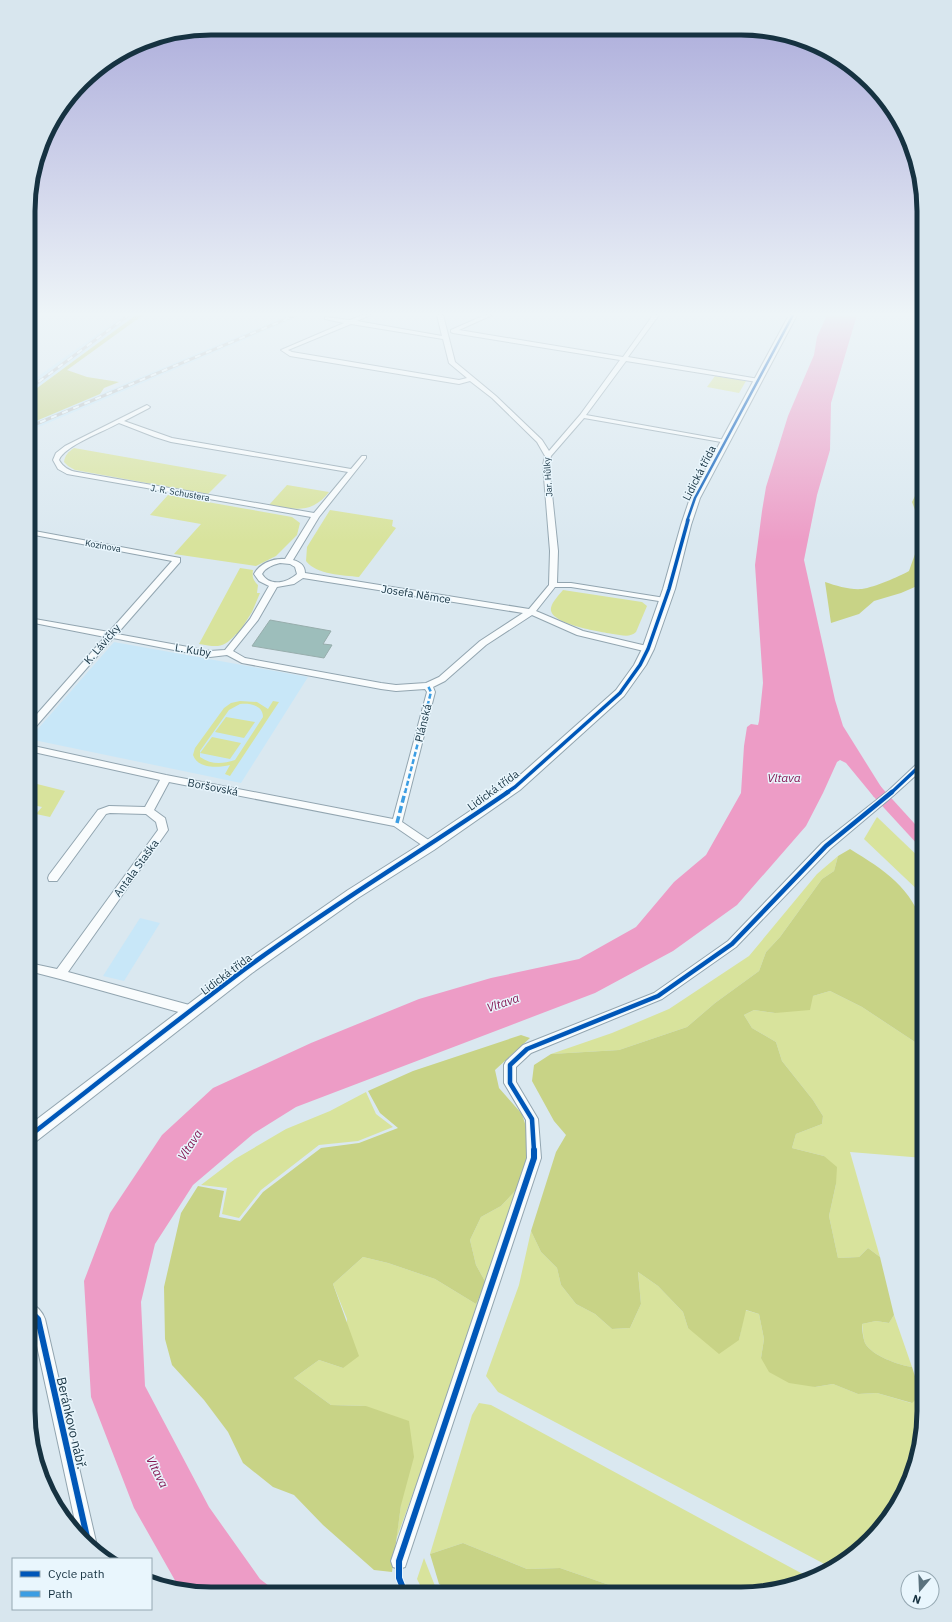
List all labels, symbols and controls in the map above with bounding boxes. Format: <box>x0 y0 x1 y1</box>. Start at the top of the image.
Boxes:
street label: Lidická třída <box>679 443 719 503</box>
street label: Jar. Hůlky <box>541 456 554 497</box>
street label: J. R. Schustera <box>150 482 211 503</box>
street label: Kozinova <box>84 537 122 554</box>
street label: Josefa Němce <box>380 582 452 606</box>
street label: K. Lávičky <box>81 621 124 667</box>
street label: L. Kuby <box>174 640 213 660</box>
street label: Plánská <box>412 702 435 744</box>
street label: Lidická třída <box>465 767 521 813</box>
water label: Vltava <box>767 770 801 785</box>
street label: Boršovská <box>187 775 240 799</box>
street label: Antala Staška <box>110 836 162 899</box>
street label: Lidická třída <box>198 950 254 998</box>
water label: Vltava <box>484 990 521 1015</box>
water label: Vltava <box>174 1127 205 1163</box>
street label: Beránkovo nábř. <box>53 1375 90 1471</box>
water label: Vltava <box>143 1453 172 1490</box>
legend <box>12 1558 152 1610</box>
text: Cycle path <box>48 1566 105 1581</box>
north arrow <box>900 1570 940 1610</box>
text: Path <box>48 1586 73 1601</box>
text: N <box>911 1592 923 1607</box>

